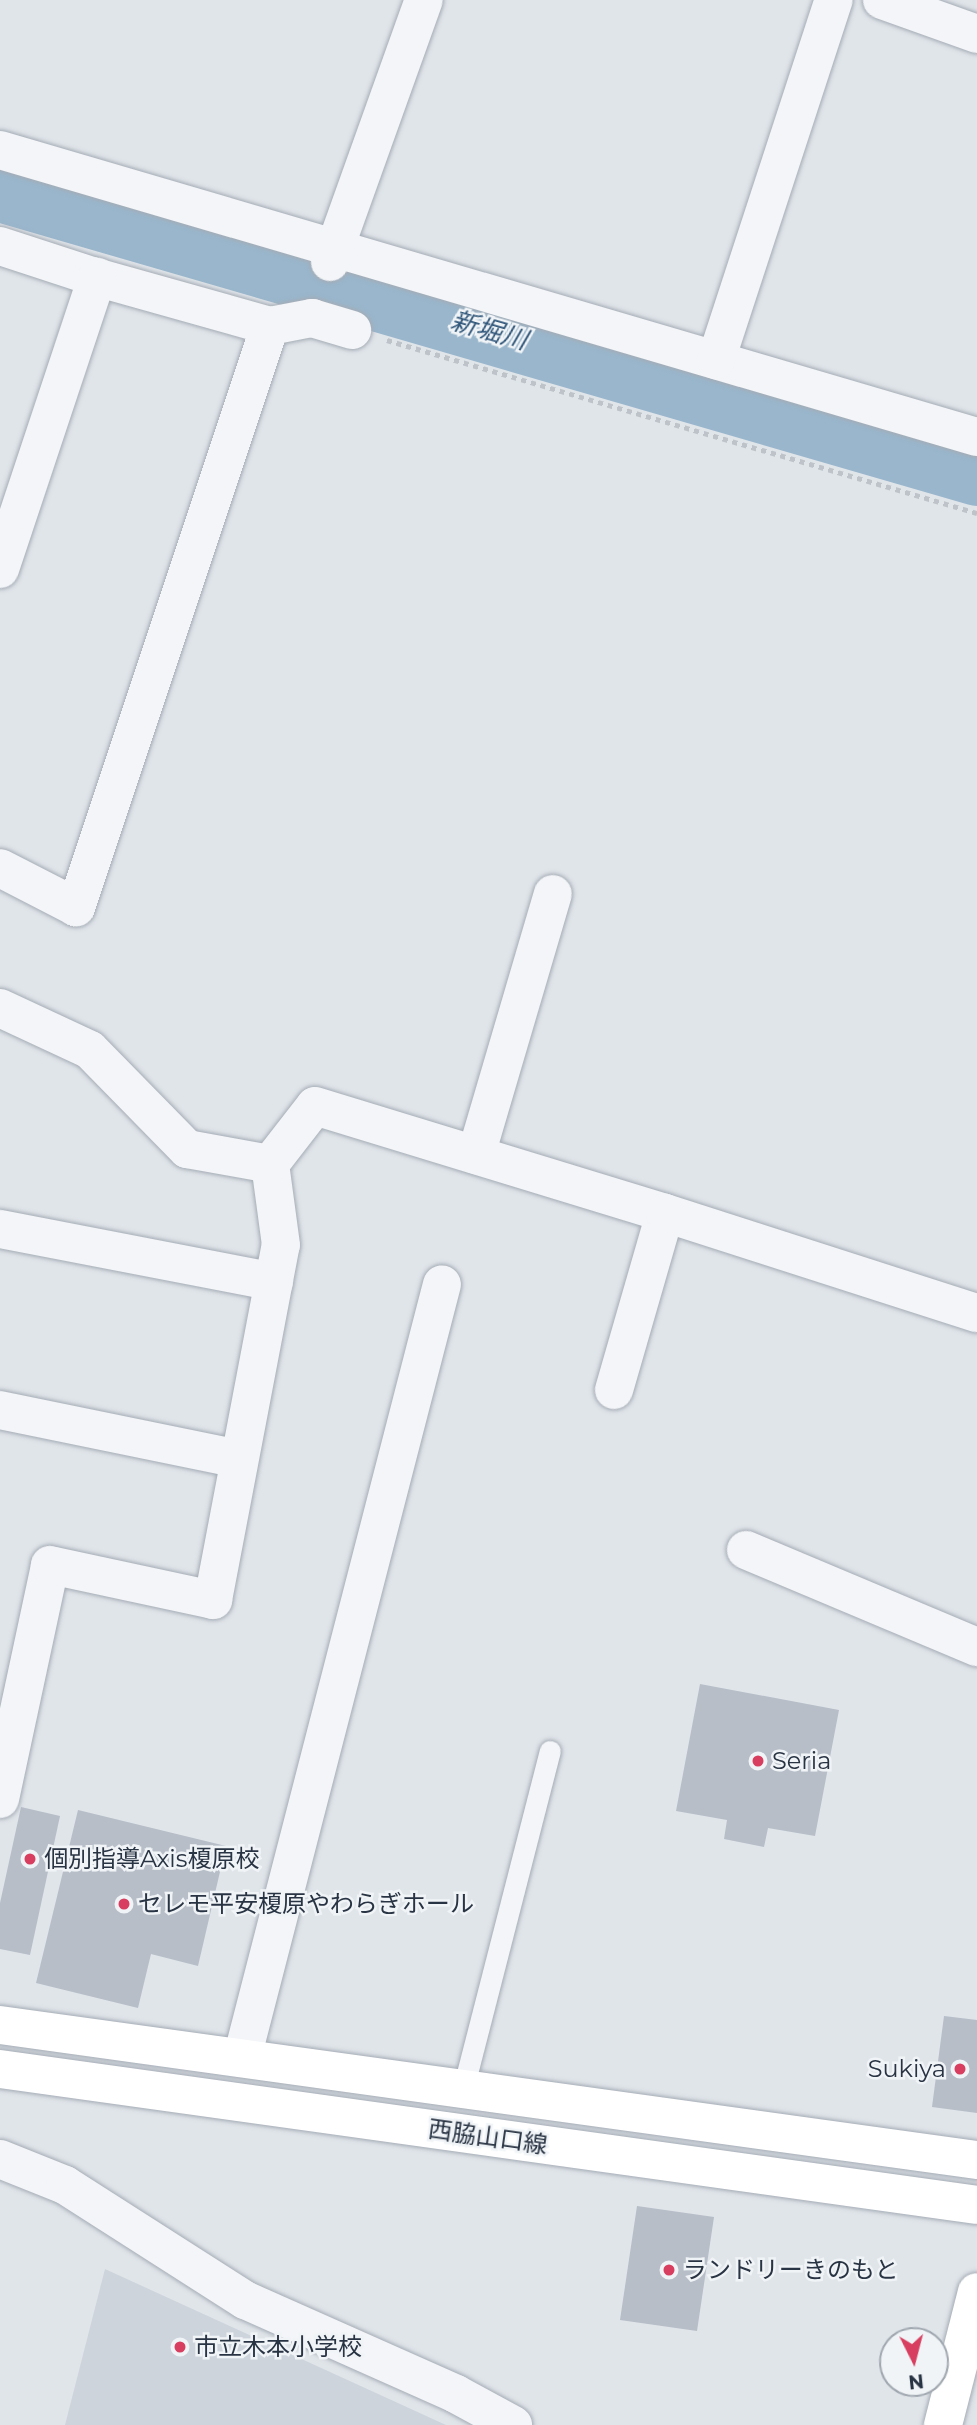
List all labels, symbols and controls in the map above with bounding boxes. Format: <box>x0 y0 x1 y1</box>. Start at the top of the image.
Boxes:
water label: 新堀川 <box>447 305 531 357</box>
place label: Seria <box>772 1747 831 1775</box>
marker: Seria <box>750 1753 766 1769</box>
place label: 個別指導Axis榎原校 <box>44 1845 259 1873</box>
marker: 個別指導Axis榎原校 <box>22 1851 38 1867</box>
place label: セレモ平安榎原やわらぎホール <box>138 1890 474 1918</box>
marker: セレモ平安榎原やわらぎホール <box>116 1896 132 1912</box>
place label: Sukiya <box>868 2055 946 2083</box>
marker: Sukiya <box>952 2061 968 2077</box>
street label: 西脇山口線 <box>427 2114 549 2160</box>
place label: ランドリーきのもと <box>683 2256 899 2284</box>
marker: ランドリーきのもと <box>661 2262 677 2278</box>
north arrow <box>879 2327 949 2397</box>
place label: 市立木本小学校 <box>194 2333 362 2361</box>
marker: 市立木本小学校 <box>172 2339 188 2355</box>
text: N <box>907 2369 925 2394</box>

